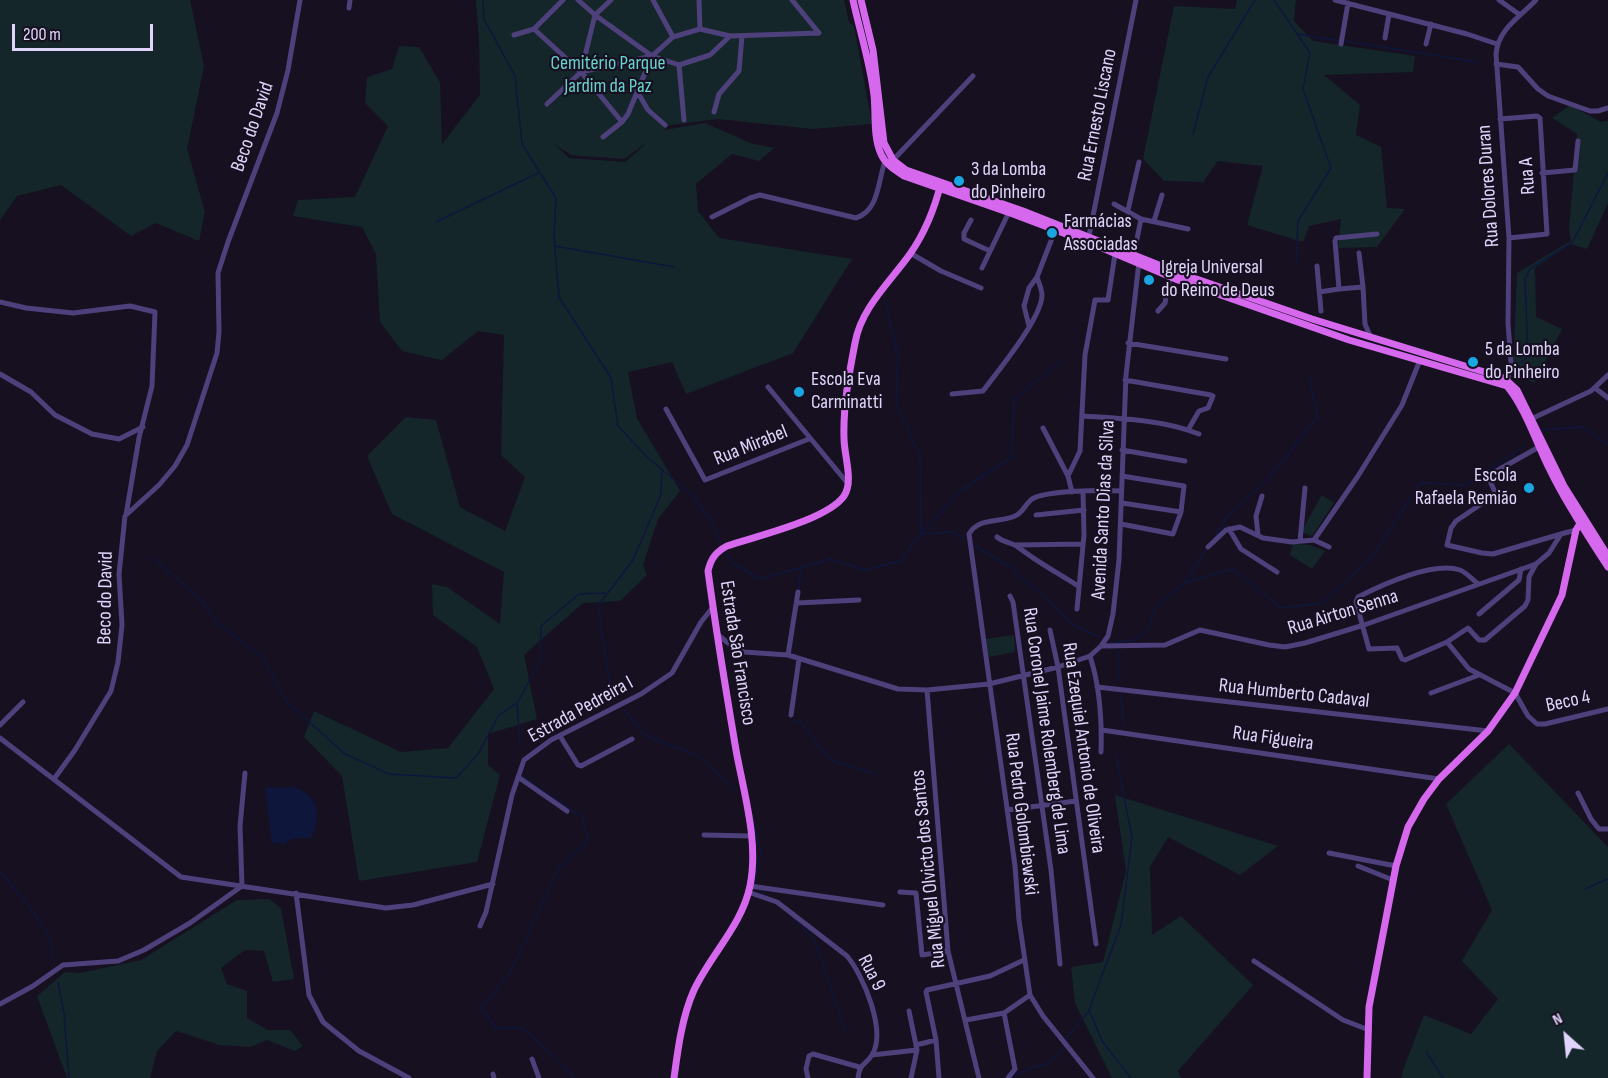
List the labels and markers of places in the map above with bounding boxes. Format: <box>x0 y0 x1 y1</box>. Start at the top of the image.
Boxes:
place label: 3 da Lomba do Pinheiro <box>971 158 1046 205</box>
marker: 3 da Lomba do Pinheiro <box>952 174 966 188</box>
place label: Farmácias Associadas <box>1064 210 1138 257</box>
marker: Farmácias Associadas <box>1045 226 1059 240</box>
place label: Igreja Universal do Reino de Deus <box>1161 256 1275 303</box>
marker: Igreja Universal do Reino de Deus <box>1142 273 1156 287</box>
place label: 5 da Lomba do Pinheiro <box>1485 338 1560 385</box>
marker: 5 da Lomba do Pinheiro <box>1466 355 1480 369</box>
place label: Escola Eva Carminatti <box>811 368 883 415</box>
marker: Escola Eva Carminatti <box>792 385 806 399</box>
place label: Escola Rafaela Remião <box>1415 464 1517 511</box>
marker: Escola Rafaela Remião <box>1522 481 1536 495</box>

